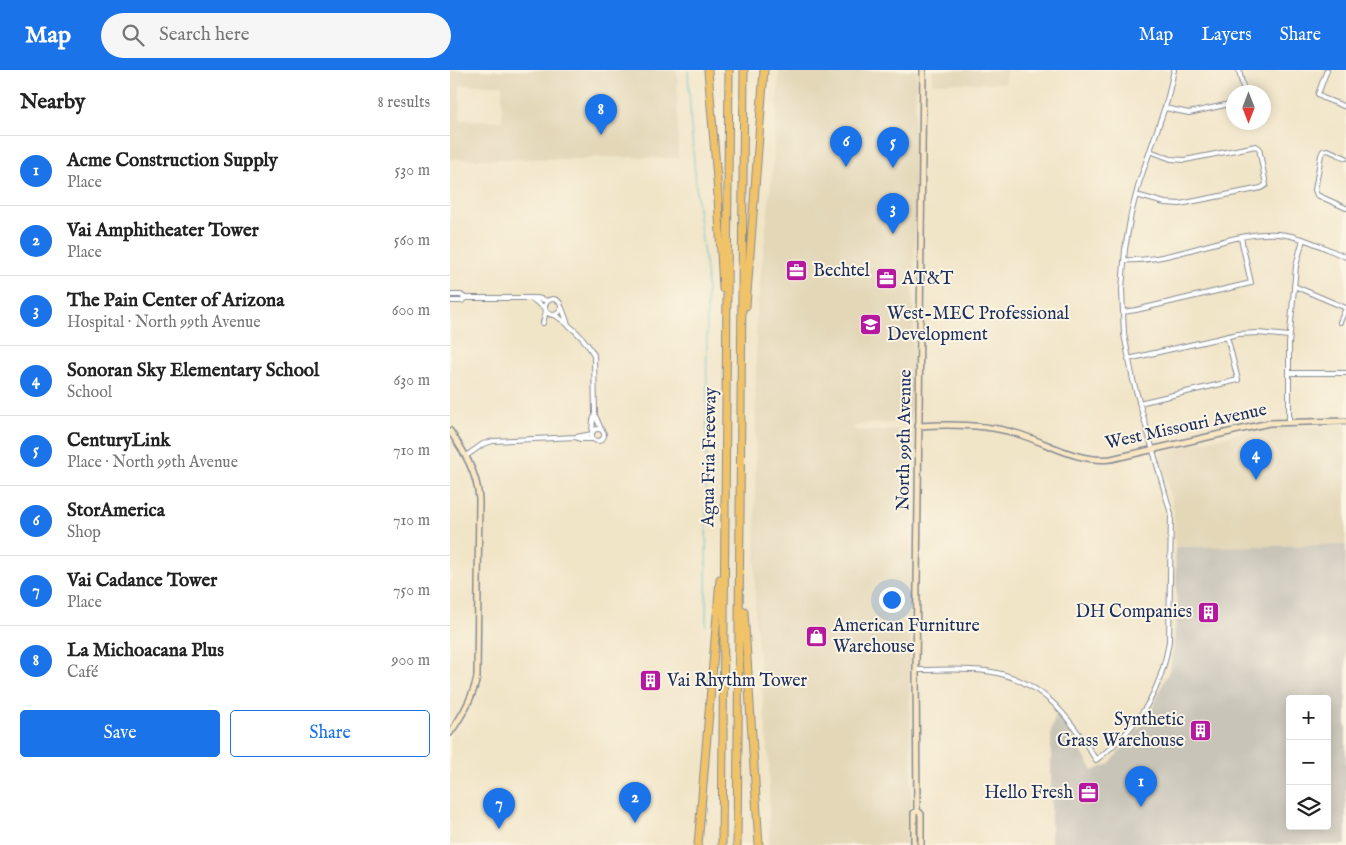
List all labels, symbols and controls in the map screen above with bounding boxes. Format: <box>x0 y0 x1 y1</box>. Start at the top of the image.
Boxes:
search box <box>101 13 451 58</box>
text: Map <box>25 20 71 51</box>
icon: search <box>119 21 147 49</box>
text: Search here <box>159 23 250 47</box>
text: Map <box>1139 24 1173 47</box>
text: Layers <box>1201 24 1252 47</box>
text: Share <box>1280 24 1321 47</box>
north arrow <box>1226 85 1271 130</box>
text: Nearby <box>20 89 85 116</box>
text: 8 results <box>378 93 430 113</box>
pin: 8 <box>585 94 617 135</box>
pin: 6 <box>830 126 862 167</box>
pin: 5 <box>877 127 909 168</box>
text: Acme Construction Supply <box>67 149 278 173</box>
text: 1 <box>33 161 39 181</box>
text: 530 m <box>395 161 430 181</box>
text: Place <box>67 173 102 193</box>
pin: 3 <box>877 193 909 234</box>
text: Vai Amphitheater Tower <box>67 219 259 243</box>
text: 2 <box>32 231 40 251</box>
text: 560 m <box>394 231 430 251</box>
text: Place <box>67 243 102 263</box>
office icon: Bechtel <box>785 259 809 283</box>
place label: Bechtel <box>813 260 870 283</box>
office icon: AT&T <box>874 267 898 291</box>
place label: AT&T <box>901 268 953 291</box>
text: The Pain Center of Arizona <box>67 289 284 313</box>
text: 3 <box>33 301 39 321</box>
text: 600 m <box>392 301 430 321</box>
place label: West-MEC Professional Development <box>887 303 1069 347</box>
school or university icon: West-MEC Professional Development <box>859 312 883 336</box>
text: Hospital · North 99th Avenue <box>67 313 261 333</box>
text: Sonoran Sky Elementary School <box>67 359 319 383</box>
street label: North 99th Avenue <box>892 369 918 511</box>
text: 4 <box>32 371 40 391</box>
text: 630 m <box>394 371 430 391</box>
text: School <box>67 383 112 403</box>
street label: Agua Fria Freeway <box>697 387 723 528</box>
street label: West Missouri Avenue <box>1103 399 1269 455</box>
text: CenturyLink <box>67 429 171 453</box>
pin: 4 <box>1240 439 1272 480</box>
text: 5 <box>33 441 39 461</box>
text: 710 m <box>393 441 430 461</box>
text: Place · North 99th Avenue <box>67 453 238 473</box>
text: StorAmerica <box>67 499 165 523</box>
text: 6 <box>33 511 39 531</box>
text: 710 m <box>393 511 430 531</box>
text: Shop <box>67 523 101 543</box>
text: Vai Cadance Tower <box>67 569 217 593</box>
text: 7 <box>32 581 40 601</box>
text: 750 m <box>393 581 430 601</box>
your location <box>879 587 905 613</box>
text: Place <box>67 593 102 613</box>
building icon: DH Companies <box>1196 600 1220 624</box>
place label: DH Companies <box>1075 601 1192 624</box>
place label: American Furniture Warehouse <box>832 615 980 659</box>
shop icon: American Furniture Warehouse <box>805 624 829 648</box>
text: La Michoacana Plus <box>67 639 224 663</box>
text: 8 <box>33 651 39 671</box>
text: 900 m <box>391 651 430 671</box>
text: Café <box>67 663 98 683</box>
building icon: Vai Rhythm Tower <box>639 669 663 693</box>
place label: Vai Rhythm Tower <box>666 670 808 693</box>
map controls <box>1286 695 1331 830</box>
button: + <box>1286 695 1331 740</box>
place label: Synthetic Grass Warehouse <box>1057 709 1184 753</box>
button: Save <box>20 710 220 757</box>
button: Share <box>230 710 430 757</box>
building icon: Synthetic Grass Warehouse <box>1188 718 1212 742</box>
button: − <box>1286 740 1331 785</box>
pin: 1 <box>1125 766 1157 807</box>
office icon: Hello Fresh <box>1077 781 1101 805</box>
pin: 2 <box>619 782 651 823</box>
place label: Hello Fresh <box>984 782 1073 805</box>
button: layers <box>1286 785 1331 830</box>
pin: 7 <box>483 788 515 829</box>

